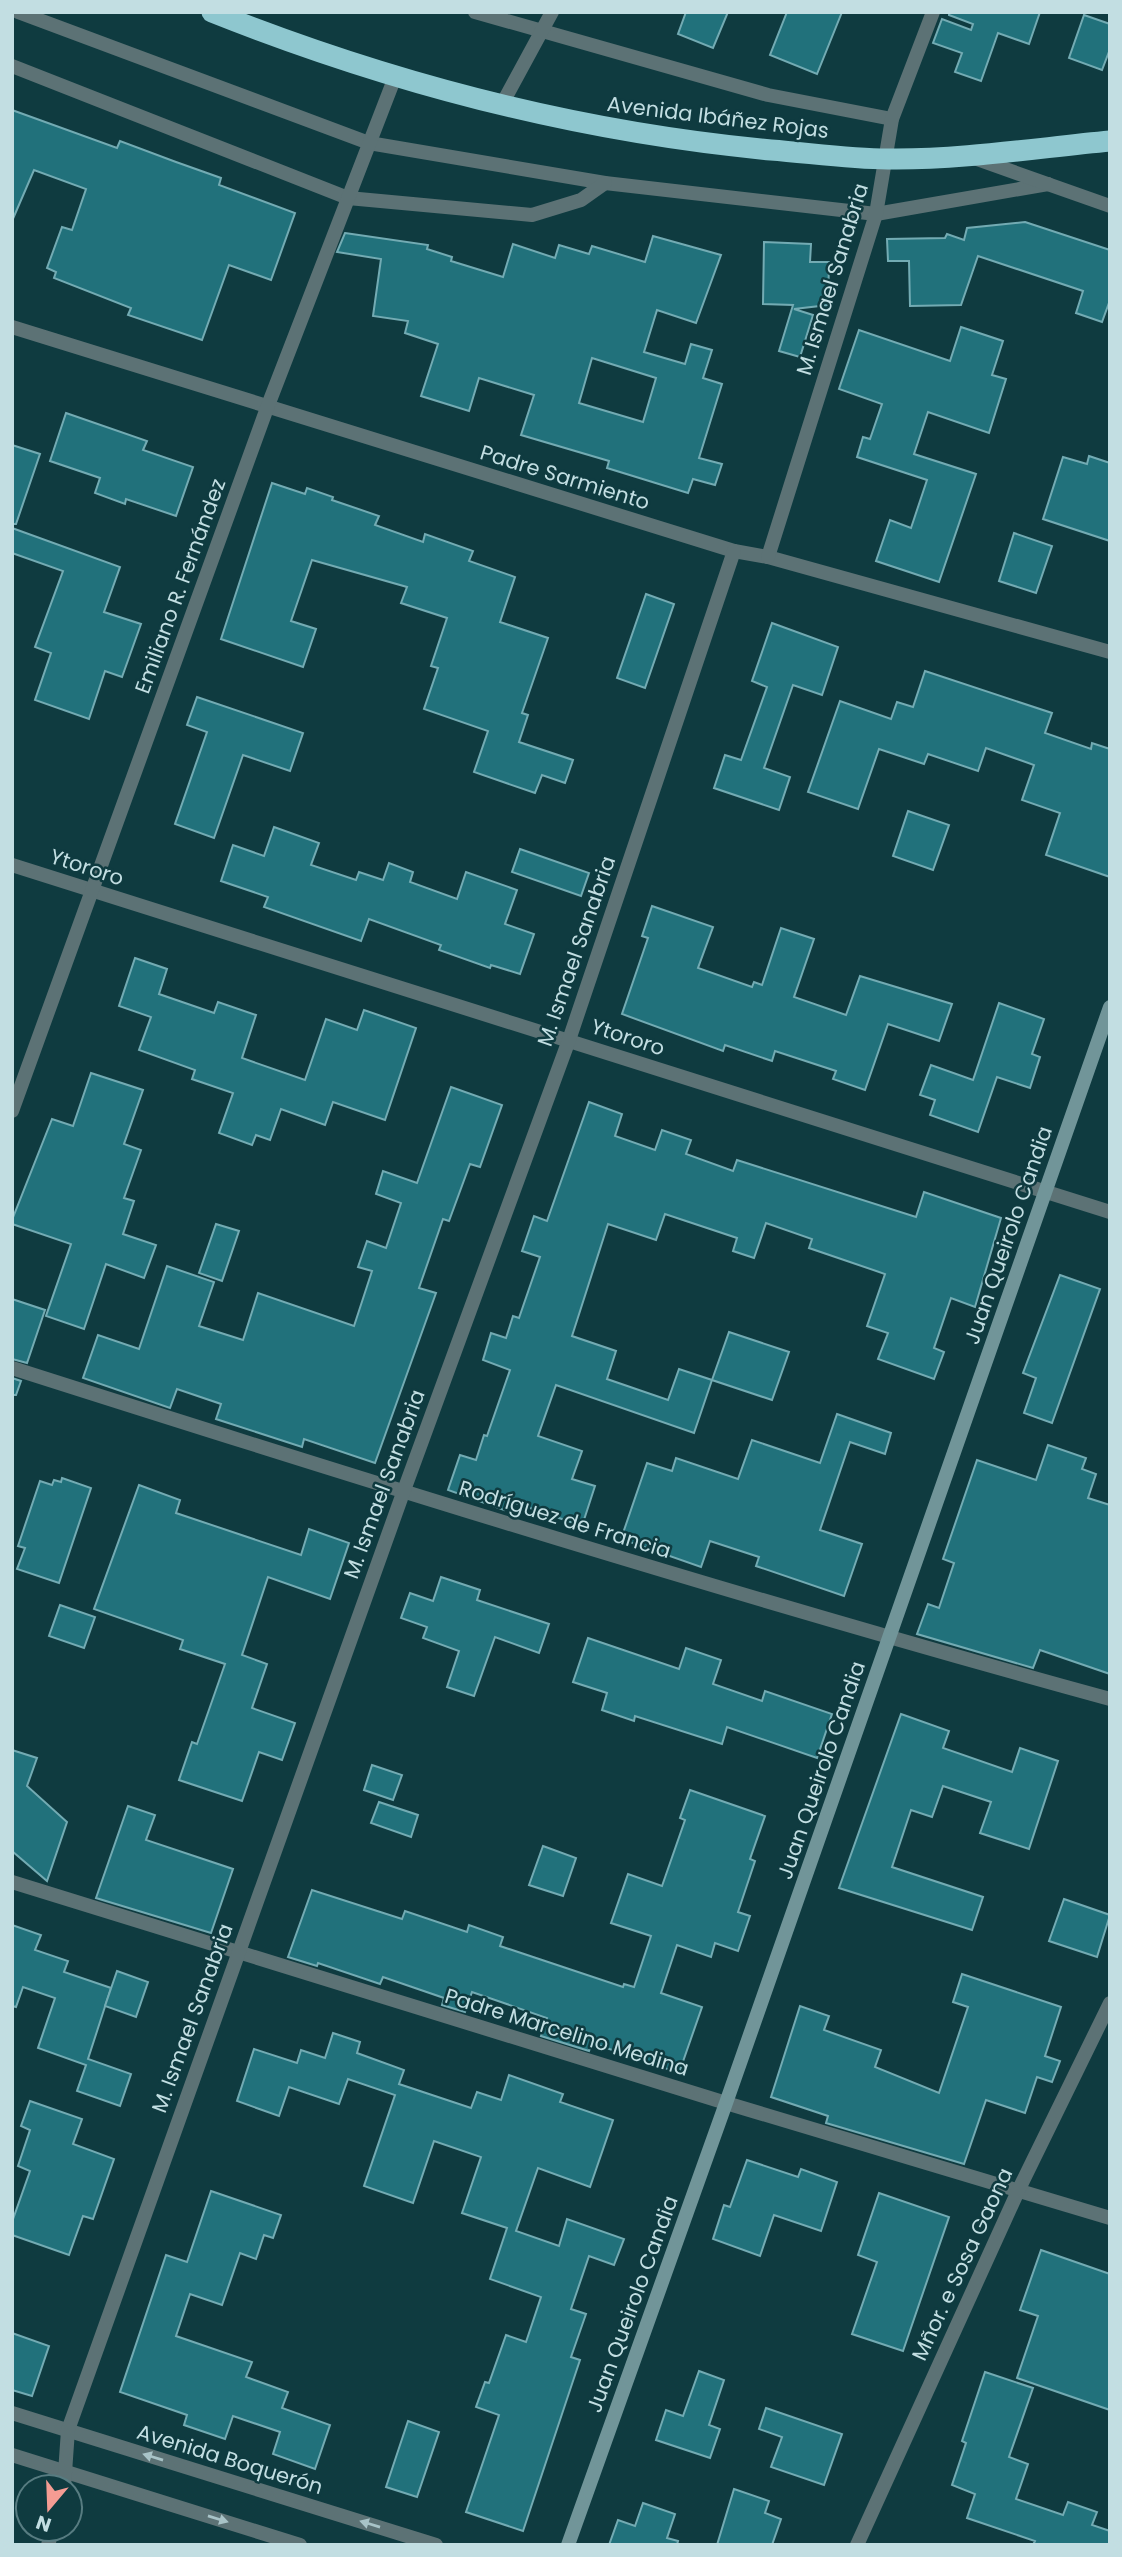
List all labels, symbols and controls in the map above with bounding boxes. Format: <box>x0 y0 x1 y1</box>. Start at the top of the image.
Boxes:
street label: Avenida Ibáñez Rojas <box>605 89 831 145</box>
street label: M. Ismael Sanabria <box>789 179 875 379</box>
street label: Padre Sarmiento <box>477 437 653 517</box>
street label: Emiliano R. Fernández <box>128 475 232 697</box>
street label: Ytororo <box>46 841 128 893</box>
street label: M. Ismael Sanabria <box>530 852 622 1050</box>
street label: Ytororo <box>587 1011 669 1063</box>
street label: Juan Queirolo Candia <box>957 1122 1059 1348</box>
street label: M. Ismael Sanabria <box>336 1385 432 1583</box>
street label: Rodríguez de Francia <box>455 1473 675 1565</box>
street label: Juan Queirolo Candia <box>770 1657 872 1883</box>
street label: M. Ismael Sanabria <box>144 1919 240 2117</box>
street label: Padre Marcelino Medina <box>441 1981 693 2083</box>
street label: Mñor. e Sosa Gaona <box>905 2163 1019 2365</box>
street label: Juan Queirolo Candia <box>579 2191 685 2417</box>
street label: Avenida Boquerón <box>133 2417 327 2501</box>
one-way arrow <box>143 2451 164 2461</box>
north arrow <box>14 2473 84 2543</box>
text: N <box>32 2509 55 2539</box>
one-way arrow <box>207 2514 228 2525</box>
one-way arrow <box>360 2519 381 2529</box>

